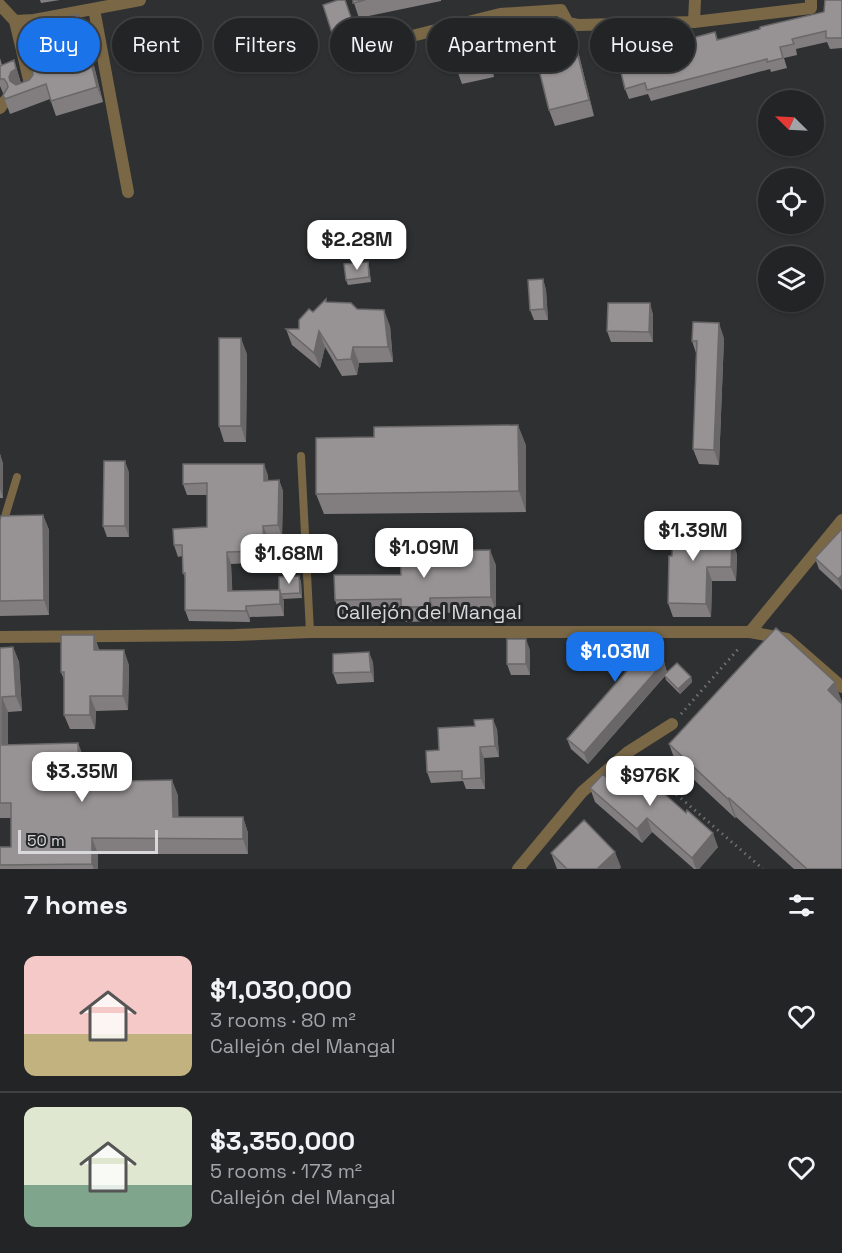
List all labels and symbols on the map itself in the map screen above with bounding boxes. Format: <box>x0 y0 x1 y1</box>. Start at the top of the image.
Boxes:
north arrow <box>758 90 824 156</box>
pin: $2.28M <box>308 220 406 271</box>
pin: $1.39M <box>644 511 742 562</box>
pin: $1.09M <box>375 528 473 579</box>
pin: $1.68M <box>240 534 338 585</box>
street label: Callejón del Mangal <box>336 599 522 625</box>
pin: $1.03M <box>566 632 664 683</box>
pin: $3.35M <box>33 752 131 803</box>
pin: $976K <box>608 756 692 807</box>
scale bar <box>18 827 158 854</box>

